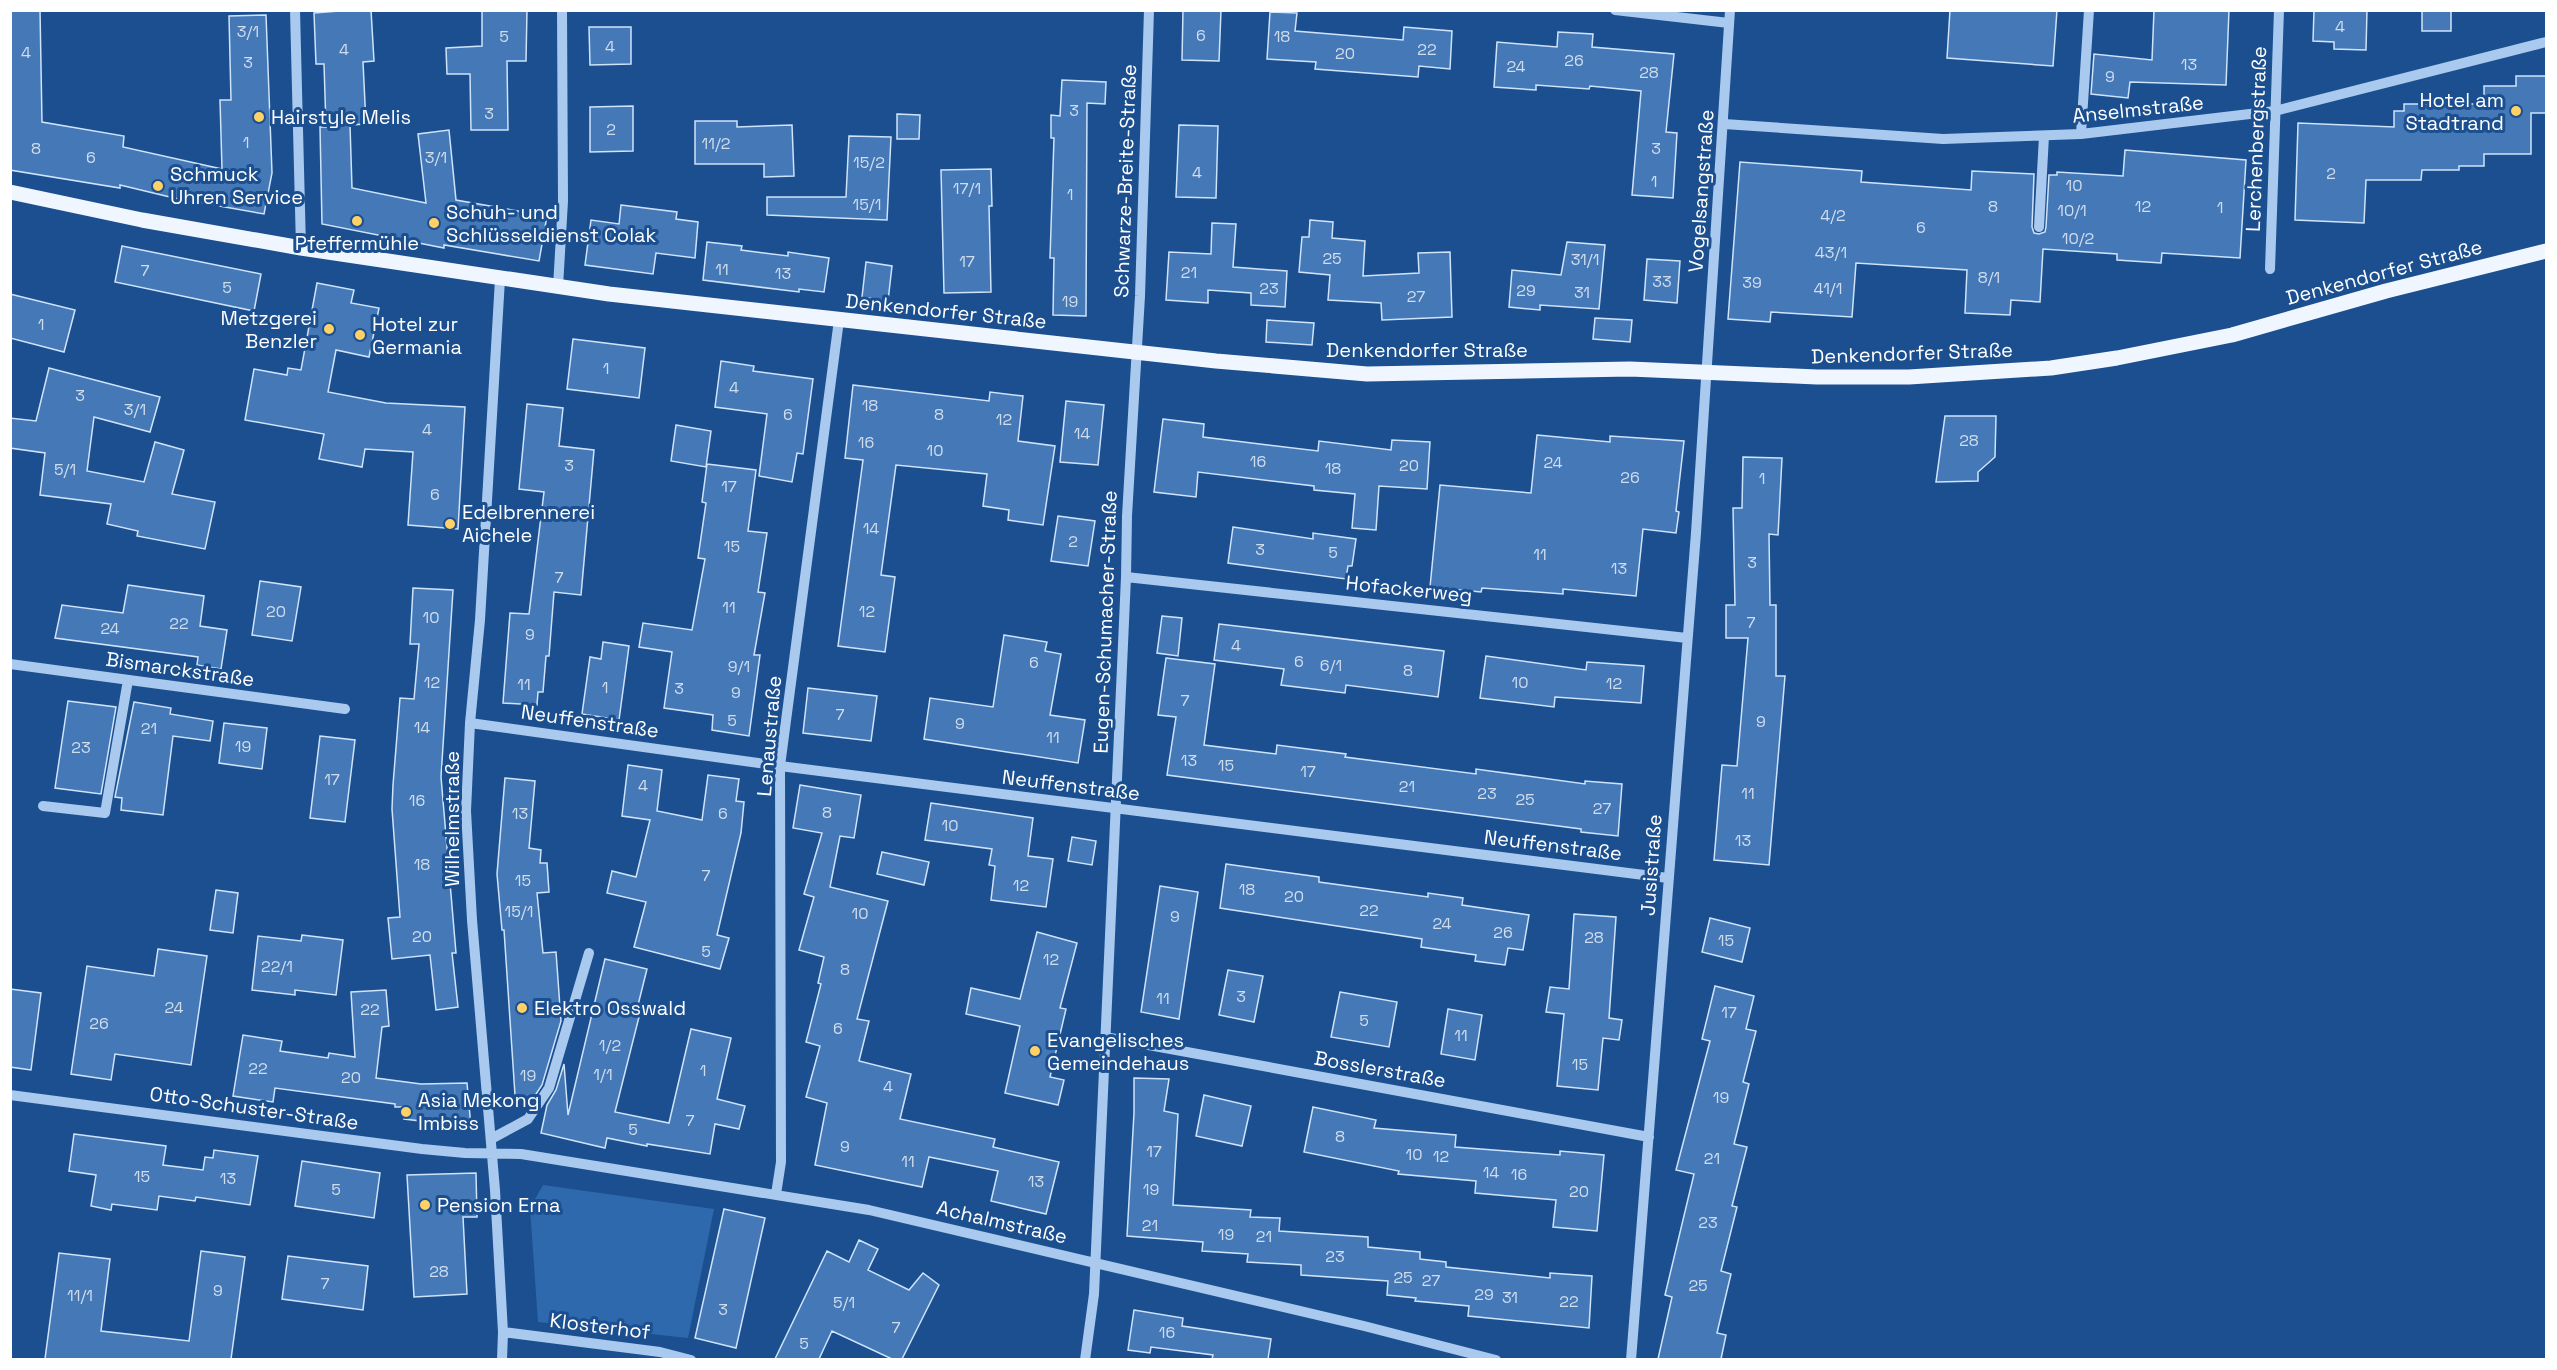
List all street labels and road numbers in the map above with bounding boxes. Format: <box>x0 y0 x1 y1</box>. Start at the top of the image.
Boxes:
street label: Lerchenbergstraße <box>2240 46 2272 232</box>
street label: Schwarze-Breite-Straße <box>1108 64 1142 298</box>
street label: Anselmstraße <box>2071 89 2205 129</box>
street label: Vogelsangstraße <box>1682 109 1720 273</box>
street label: Denkendorfer Straße <box>2283 233 2485 311</box>
street label: Denkendorfer Straße <box>844 288 1048 334</box>
street label: Denkendorfer Straße <box>1811 336 2013 370</box>
street label: Denkendorfer Straße <box>1326 337 1528 363</box>
street label: Eugen-Schumacher-Straße <box>1087 490 1123 754</box>
street label: Hofackerweg <box>1344 569 1474 609</box>
street label: Bismarckstraße <box>104 646 256 692</box>
street label: Lenaustraße <box>751 675 787 797</box>
street label: Neuffenstraße <box>519 698 661 744</box>
street label: Wilhelmstraße <box>439 751 465 887</box>
street label: Neuffenstraße <box>1001 764 1141 806</box>
street label: Jusistraße <box>1634 813 1668 917</box>
street label: Neuffenstraße <box>1483 824 1623 866</box>
street label: Bosslerstraße <box>1312 1045 1448 1093</box>
street label: Otto-Schuster-Straße <box>148 1080 360 1136</box>
street label: Achalmstraße <box>934 1194 1070 1250</box>
street label: Klosterhof <box>548 1307 652 1345</box>

